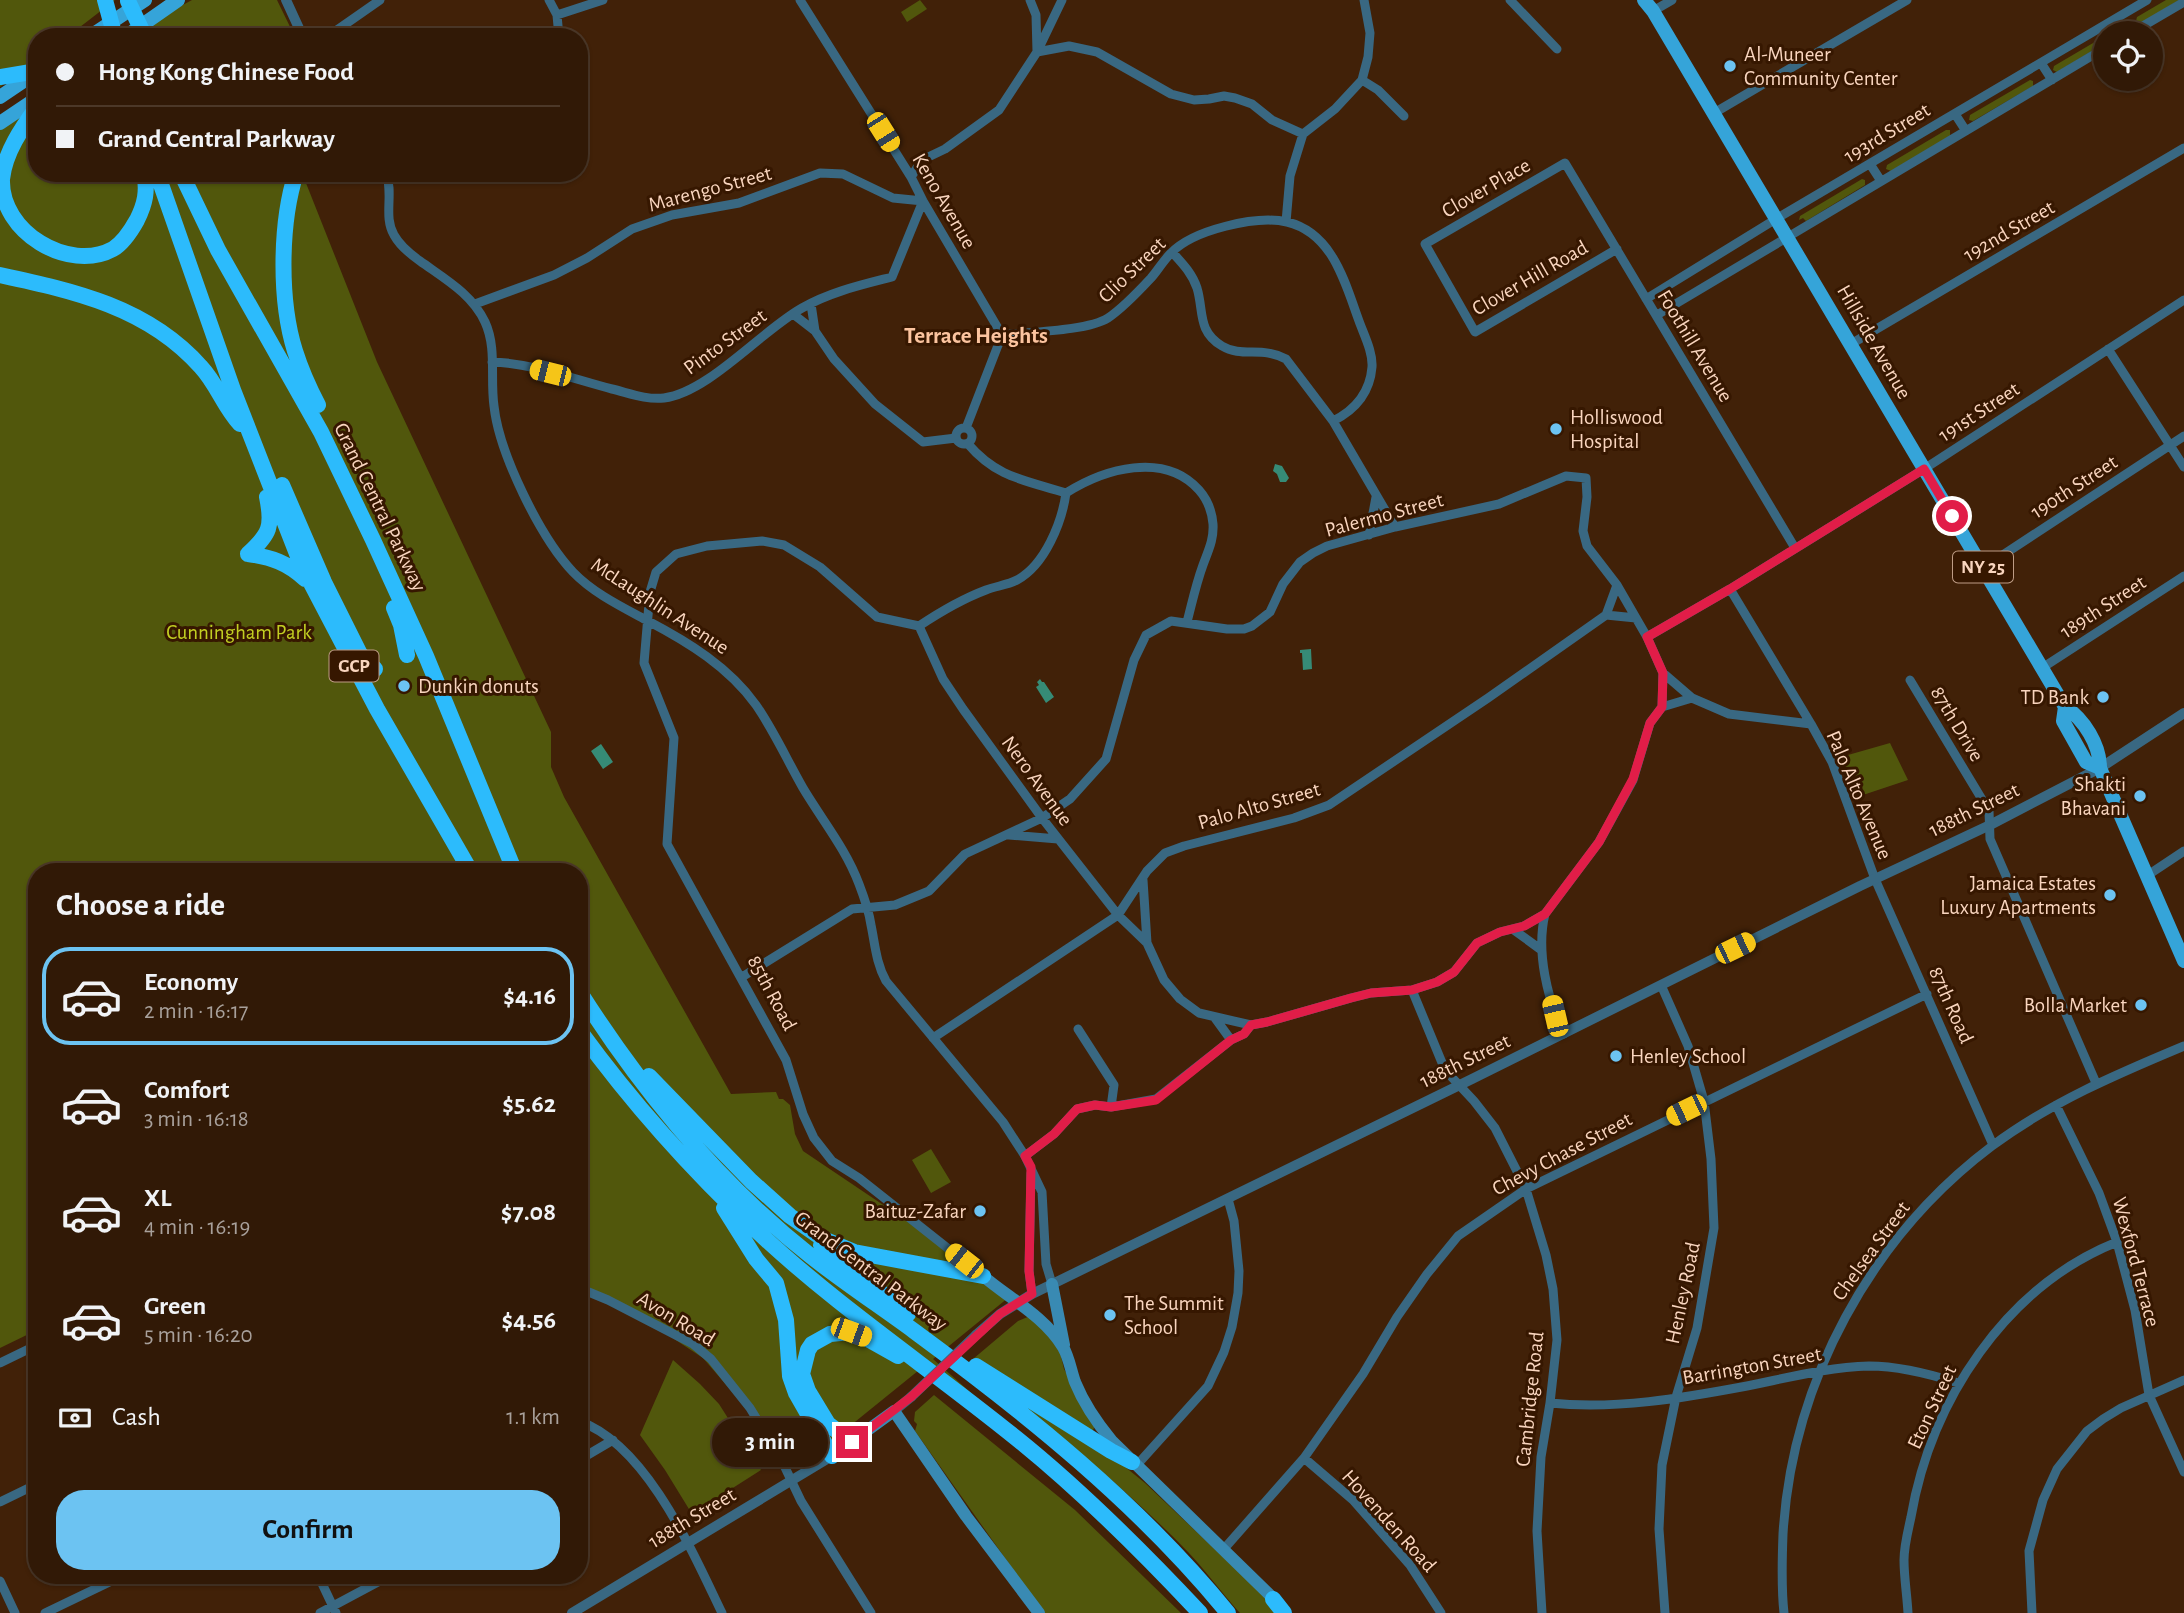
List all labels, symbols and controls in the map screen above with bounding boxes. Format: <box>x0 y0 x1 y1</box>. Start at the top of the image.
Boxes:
map controls <box>2093 21 2163 91</box>
button: locate <box>2093 21 2163 91</box>
place label: Al-Muneer Community Center <box>1744 44 1898 89</box>
marker: Al-Muneer Community Center <box>1722 58 1738 74</box>
text: Hong Kong Chinese Food <box>98 59 354 85</box>
street label: 193rd Street <box>1840 99 1934 167</box>
car <box>863 109 904 155</box>
text: Grand Central Parkway <box>98 126 335 152</box>
street label: Keno Avenue <box>908 150 980 252</box>
street label: Clover Place <box>1438 154 1534 222</box>
street label: Marengo Street <box>646 162 774 216</box>
street label: 192nd Street <box>1960 196 2058 265</box>
street label: Clio Street <box>1094 233 1170 307</box>
street label: Clover Hill Road <box>1469 236 1592 320</box>
street label: Hillside Avenue <box>1833 281 1915 403</box>
street label: Foothill Avenue <box>1653 286 1737 406</box>
street label: Pinto Street <box>680 305 770 379</box>
district label: Terrace Heights <box>904 325 1048 348</box>
car <box>528 358 573 388</box>
street label: 191st Street <box>1935 378 2023 446</box>
place label: Holliswood Hospital <box>1570 407 1663 452</box>
street label: Grand Central Parkway <box>330 419 430 595</box>
marker: Holliswood Hospital <box>1548 421 1564 437</box>
street label: 190th Street <box>2027 451 2121 523</box>
street label: Palermo Street <box>1322 489 1446 541</box>
route start <box>1936 500 1968 532</box>
road number: NY 25 <box>1953 552 2013 582</box>
street label: McLaughlin Avenue <box>587 554 733 658</box>
street label: 189th Street <box>2056 571 2150 642</box>
park label: Cunningham Park <box>166 622 312 643</box>
road number: GCP <box>330 650 378 681</box>
place label: Dunkin donuts <box>418 676 539 697</box>
marker: Dunkin donuts <box>396 678 412 694</box>
street label: 87th Drive <box>1927 683 1987 765</box>
place label: TD Bank <box>2020 687 2089 708</box>
marker: TD Bank <box>2095 689 2111 705</box>
street label: Palo Alto Avenue <box>1822 727 1896 863</box>
street label: Nero Avenue <box>998 732 1076 830</box>
place label: Shakti Bhavani <box>2060 774 2126 819</box>
street label: Palo Alto Street <box>1196 778 1323 833</box>
street label: 188th Street <box>1926 779 2023 841</box>
marker: Shakti Bhavani <box>2132 788 2148 804</box>
place label: Jamaica Estates Luxury Apartments <box>1940 873 2096 918</box>
marker: Jamaica Estates Luxury Apartments <box>2102 887 2118 903</box>
text: Choose a ride <box>56 889 225 921</box>
car <box>1712 929 1759 967</box>
street label: 85th Road <box>744 952 800 1034</box>
street label: 87th Road <box>1925 963 1977 1047</box>
icon: car <box>60 965 123 1028</box>
text: Economy <box>144 969 238 995</box>
text: $4.16 <box>503 983 556 1009</box>
car <box>1541 993 1570 1039</box>
place label: Bolla Market <box>2024 995 2127 1016</box>
marker: Bolla Market <box>2133 997 2149 1013</box>
text: 2 min · 16:17 <box>144 1000 248 1023</box>
street label: 188th Street <box>1417 1030 1514 1092</box>
place label: Henley School <box>1630 1046 1746 1067</box>
marker: Henley School <box>1608 1048 1624 1064</box>
icon: car <box>60 1073 123 1136</box>
text: Comfort <box>144 1077 229 1103</box>
text: $5.62 <box>502 1091 556 1117</box>
car <box>1663 1091 1710 1129</box>
text: 3 min · 16:18 <box>144 1108 249 1131</box>
street label: Chevy Chase Street <box>1489 1108 1636 1200</box>
icon: car <box>60 1181 123 1244</box>
text: XL <box>144 1185 171 1211</box>
street label: Wexford Terrace <box>2109 1195 2163 1329</box>
street label: Chelsea Street <box>1828 1197 1914 1304</box>
text: $7.08 <box>501 1199 556 1225</box>
place label: Baituz-Zafar <box>864 1201 966 1222</box>
marker: Baituz-Zafar <box>972 1203 988 1219</box>
street label: Grand Central Parkway <box>791 1207 951 1335</box>
text: 4 min · 16:19 <box>144 1216 250 1239</box>
car <box>941 1240 988 1282</box>
street label: Henley Road <box>1662 1240 1704 1346</box>
street label: Avon Road <box>634 1288 719 1350</box>
icon: car <box>60 1289 123 1352</box>
text: Green <box>144 1293 206 1319</box>
place label: The Summit School <box>1124 1293 1224 1338</box>
text: $4.56 <box>501 1307 556 1333</box>
marker: The Summit School <box>1102 1307 1118 1323</box>
car <box>828 1315 875 1349</box>
text: 5 min · 16:20 <box>144 1324 253 1347</box>
street label: Cambridge Road <box>1512 1330 1548 1468</box>
street label: Barrington Street <box>1681 1343 1823 1389</box>
street label: Eton Street <box>1903 1362 1961 1452</box>
icon: cash <box>56 1399 94 1437</box>
text: Cash <box>112 1404 161 1430</box>
text: 1.1 km <box>506 1406 560 1429</box>
callout: 3 min <box>712 1418 828 1466</box>
route end <box>836 1426 868 1458</box>
text: 3 min <box>745 1431 795 1454</box>
street label: Hovenden Road <box>1338 1466 1440 1576</box>
street label: 188th Street <box>645 1484 740 1552</box>
button: Confirm <box>56 1490 560 1570</box>

